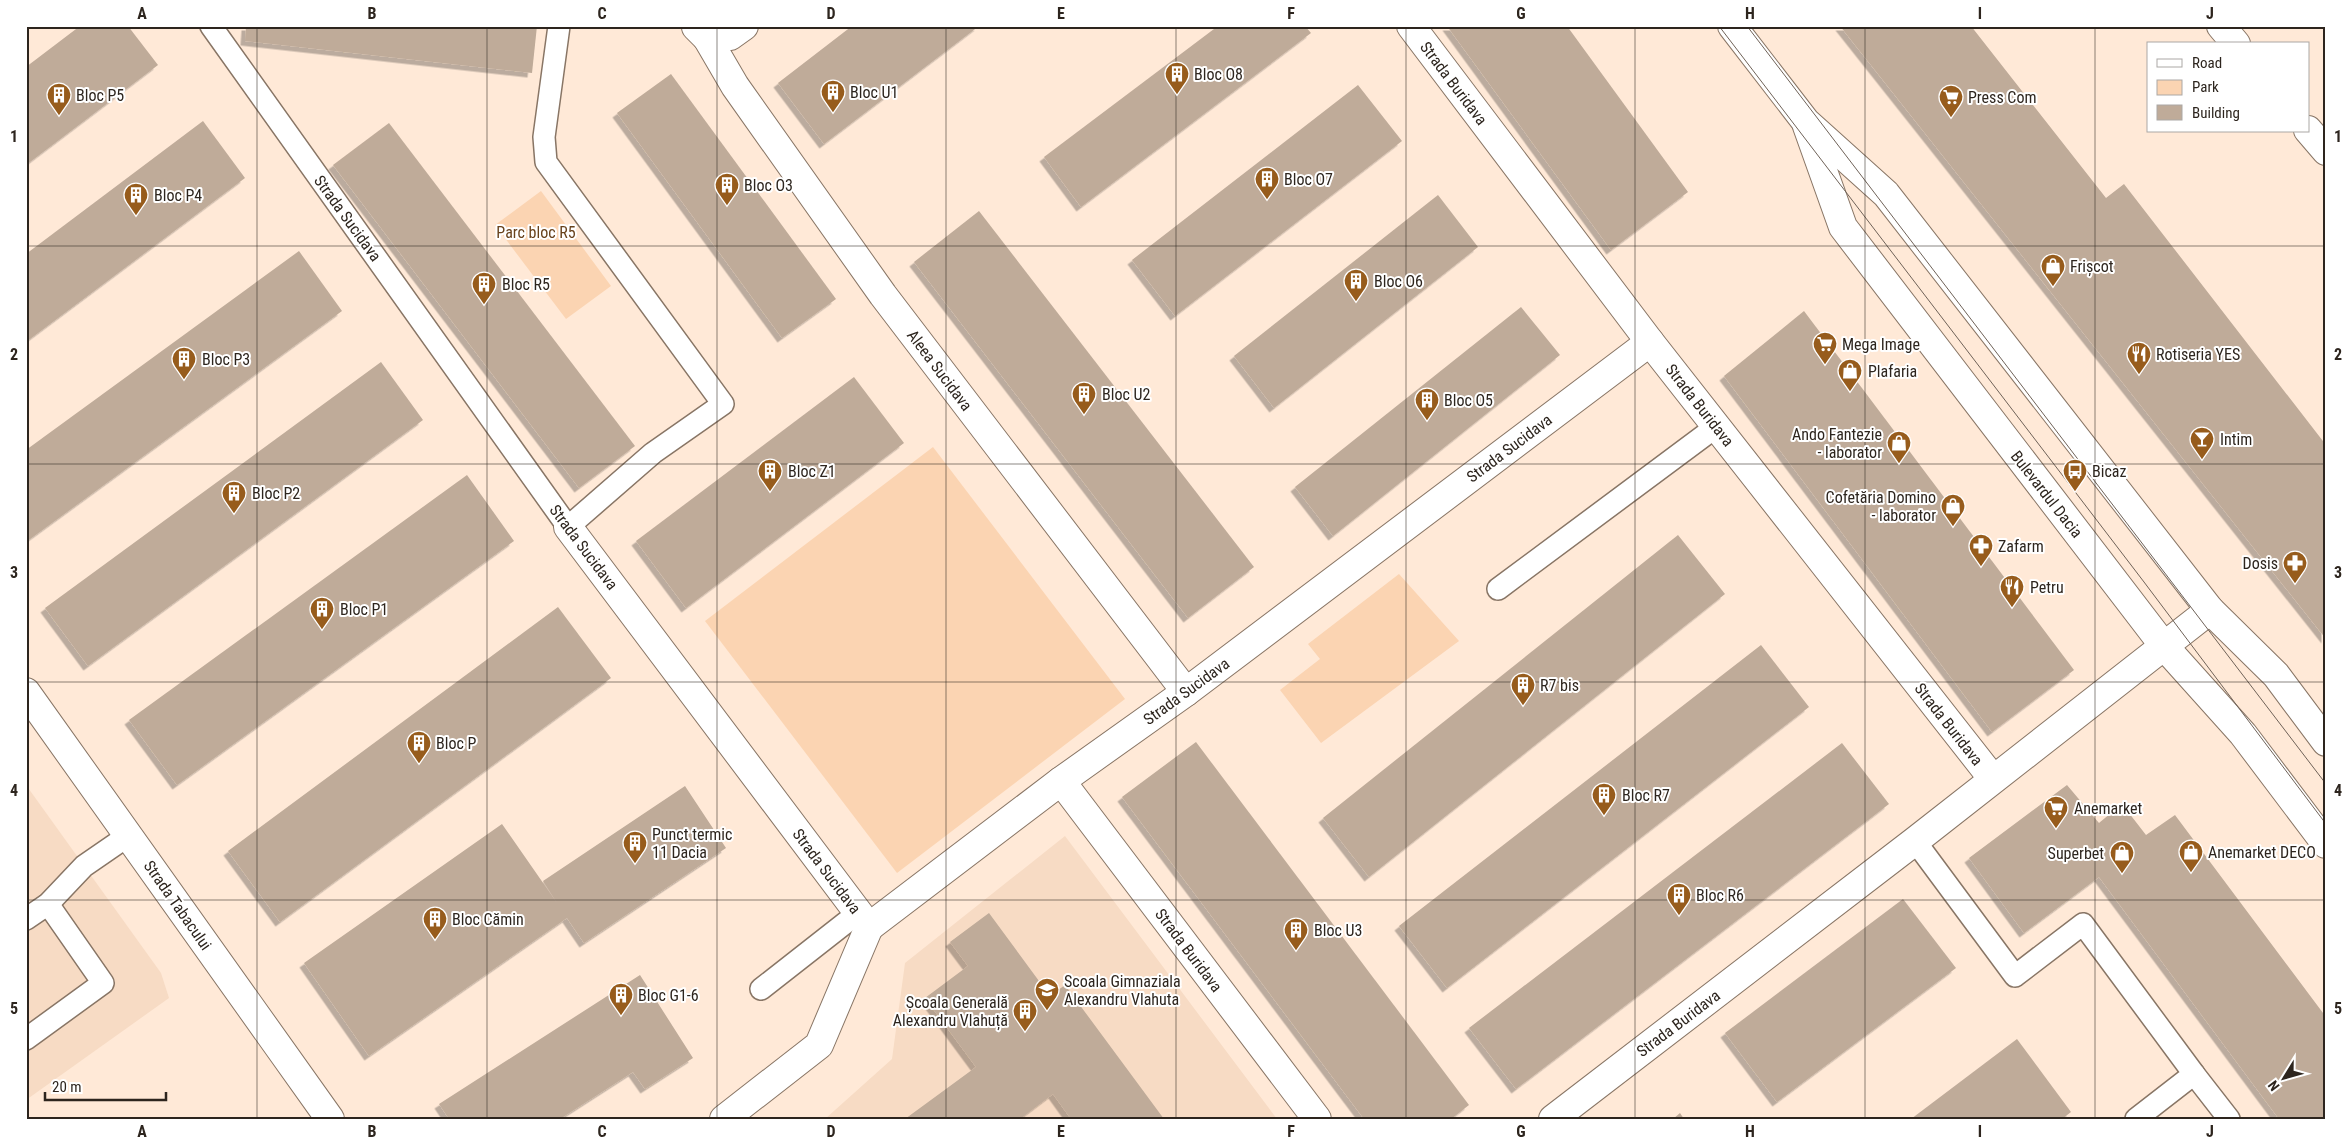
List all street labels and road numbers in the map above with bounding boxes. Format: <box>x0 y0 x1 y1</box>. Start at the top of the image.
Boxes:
street label: Strada Buridava <box>1416 38 1491 129</box>
street label: Strada Sucidava <box>310 172 385 265</box>
street label: Aleea Sucidava <box>903 326 976 414</box>
street label: Strada Buridava <box>1662 360 1738 450</box>
street label: Strada Sucidava <box>1463 410 1556 487</box>
street label: Bulevardul Dacia <box>2007 447 2086 542</box>
street label: Strada Sucidava <box>545 501 622 594</box>
street label: Strada Sucidava <box>1140 654 1233 729</box>
street label: Strada Buridava <box>1911 679 1987 769</box>
street label: Strada Sucidava <box>788 825 865 918</box>
street label: Strada Tabacului <box>140 857 216 954</box>
street label: Strada Buridava <box>1151 905 1226 996</box>
street label: Strada Buridava <box>1633 986 1724 1061</box>

